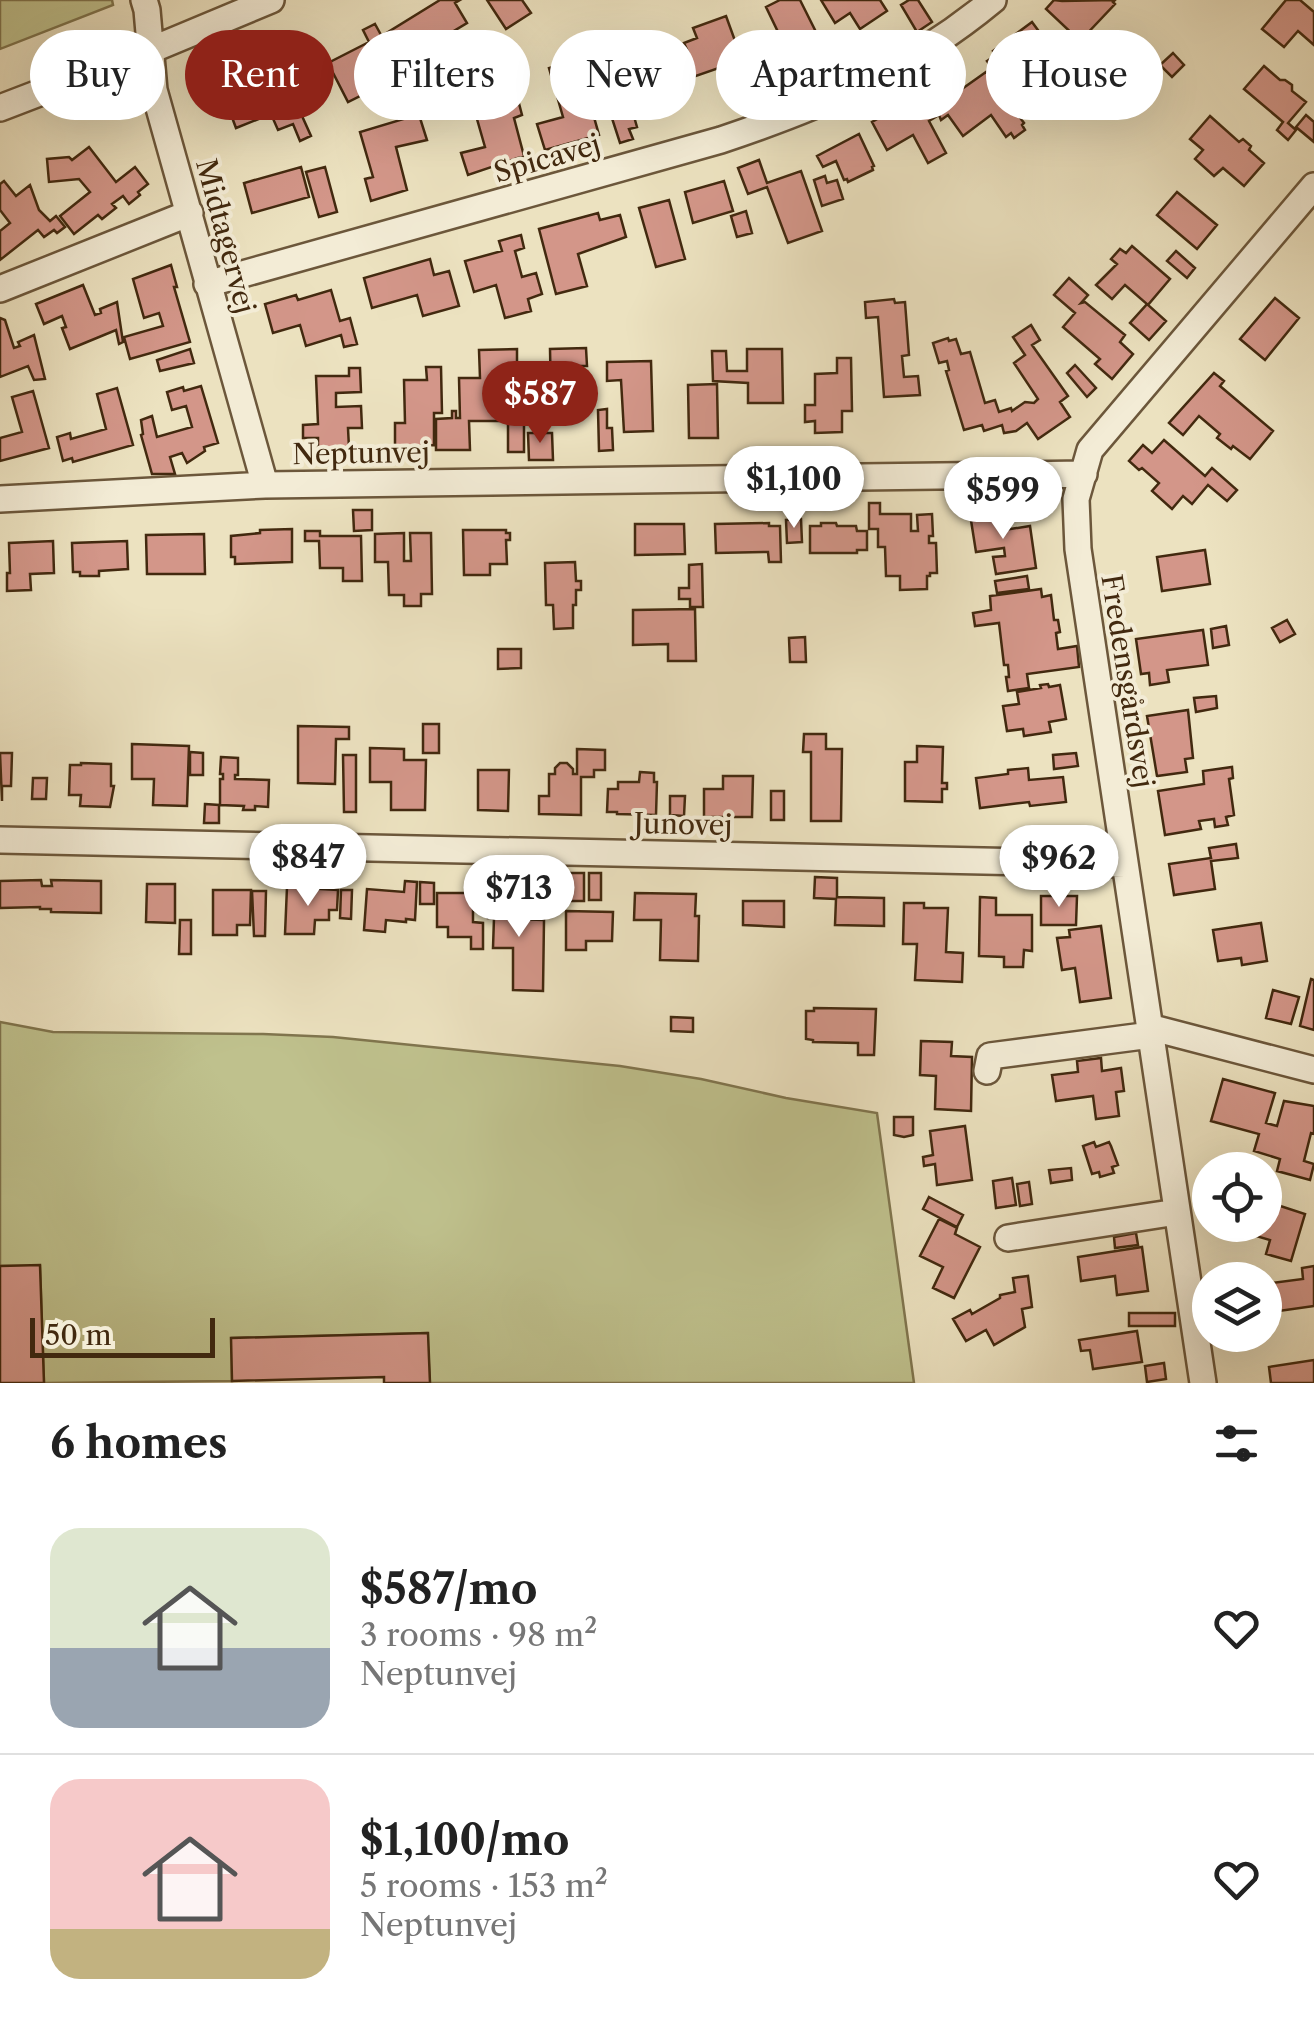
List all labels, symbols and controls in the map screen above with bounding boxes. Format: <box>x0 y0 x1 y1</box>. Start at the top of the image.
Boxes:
chip: Buy <box>30 30 165 120</box>
chip: Rent <box>185 30 334 120</box>
chip: Filters <box>354 30 530 120</box>
chip: New <box>550 30 696 120</box>
chip: Apartment <box>716 30 966 120</box>
chip: House <box>986 30 1163 120</box>
street label: Spicavej <box>490 127 604 189</box>
street label: Midtagervej <box>189 155 263 317</box>
pin: $587 <box>481 361 599 446</box>
text: $587 <box>504 374 576 413</box>
street label: Neptunvej <box>292 435 430 471</box>
pin: $1,100 <box>713 446 875 531</box>
pin: $599 <box>944 457 1062 542</box>
text: $1,100 <box>746 459 842 498</box>
text: $599 <box>966 470 1040 509</box>
street label: Fredensgårdsvej <box>1094 572 1162 790</box>
street label: Junovej <box>629 806 733 842</box>
pin: $847 <box>249 824 367 909</box>
pin: $962 <box>1000 825 1118 910</box>
text: $847 <box>271 837 345 876</box>
text: $962 <box>1022 838 1097 877</box>
pin: $713 <box>460 855 578 940</box>
text: $713 <box>485 868 553 907</box>
map controls <box>1192 1152 1282 1352</box>
button: locate <box>1192 1152 1282 1242</box>
button: layers <box>1192 1262 1282 1352</box>
scale bar <box>30 1313 215 1358</box>
text: 50 m <box>45 1318 112 1352</box>
icon: filters <box>1209 1416 1264 1471</box>
text: 6 homes <box>50 1417 228 1469</box>
text: $587/mo <box>360 1563 537 1615</box>
icon: home <box>130 1568 250 1688</box>
icon: heart <box>1209 1601 1264 1656</box>
text: 3 rooms · 98 m² <box>360 1615 597 1654</box>
text: Neptunvej <box>360 1654 517 1693</box>
text: $1,100/mo <box>360 1814 570 1866</box>
icon: home <box>130 1819 250 1939</box>
icon: heart <box>1209 1852 1264 1907</box>
text: 5 rooms · 153 m² <box>360 1866 608 1905</box>
text: Neptunvej <box>360 1905 517 1944</box>

